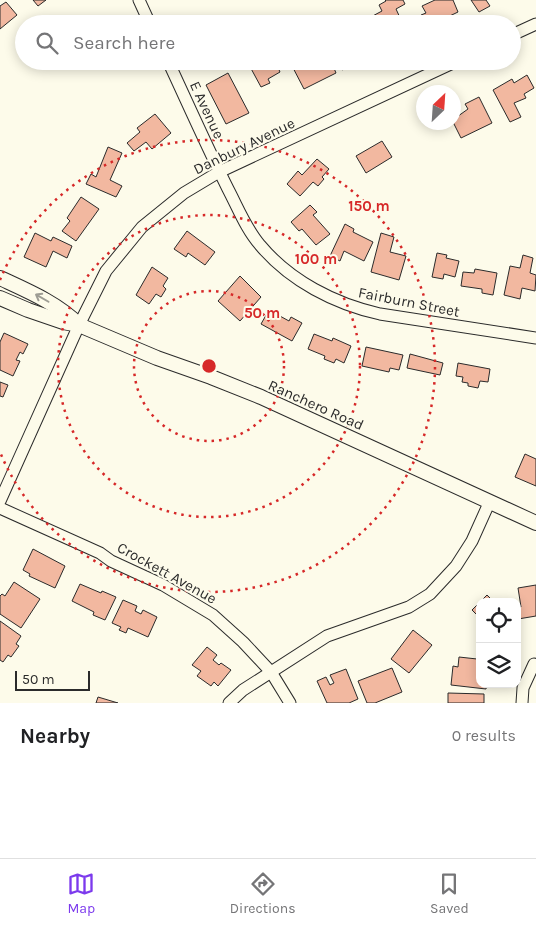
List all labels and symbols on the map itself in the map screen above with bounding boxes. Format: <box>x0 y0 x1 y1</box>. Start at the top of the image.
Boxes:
street label: E Avenue <box>186 78 228 142</box>
north arrow <box>416 85 461 130</box>
street label: Danbury Avenue <box>190 114 298 178</box>
text: 150 m <box>348 197 390 215</box>
text: 100 m <box>295 250 337 268</box>
street label: Fairburn Street <box>357 283 462 321</box>
one-way arrow <box>35 292 50 302</box>
text: 50 m <box>244 304 280 322</box>
centre of rings <box>200 357 218 375</box>
street label: Ranchero Road <box>265 376 367 434</box>
street label: Crockett Avenue <box>114 538 220 608</box>
scale bar <box>15 668 90 691</box>

